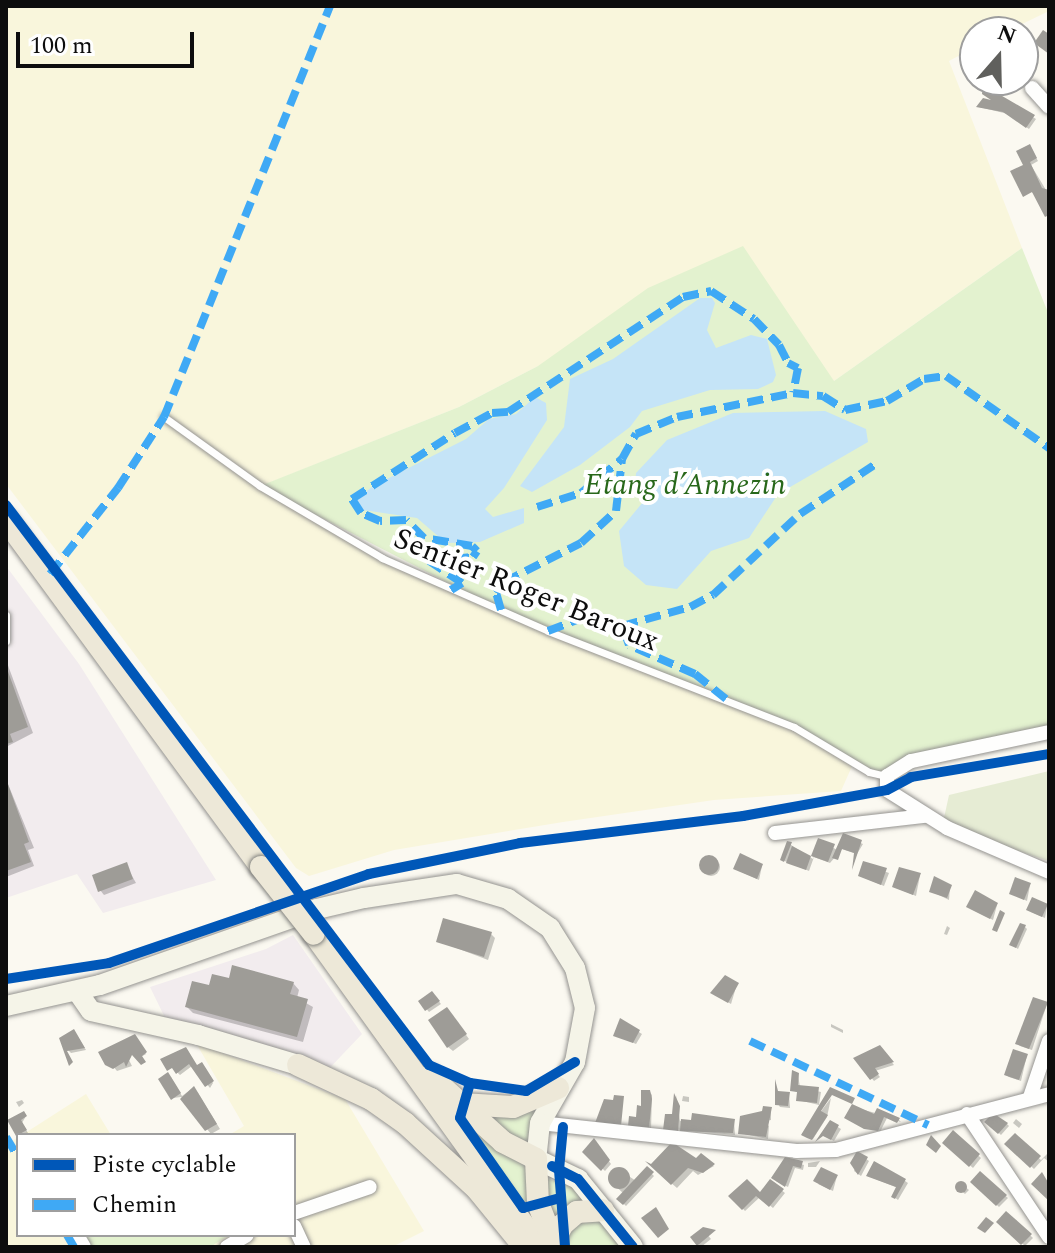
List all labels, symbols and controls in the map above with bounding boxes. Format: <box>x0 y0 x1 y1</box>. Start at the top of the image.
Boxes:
scale bar <box>20 16 198 66</box>
north arrow <box>959 16 1039 96</box>
text: N <box>993 16 1021 53</box>
text: 100 m <box>30 28 93 64</box>
park label: Étang d’Annezin <box>584 467 786 503</box>
street label: Sentier Roger Baroux <box>388 520 664 660</box>
legend <box>16 1133 296 1237</box>
text: Piste cyclable <box>92 1147 236 1183</box>
text: Chemin <box>92 1187 177 1223</box>

